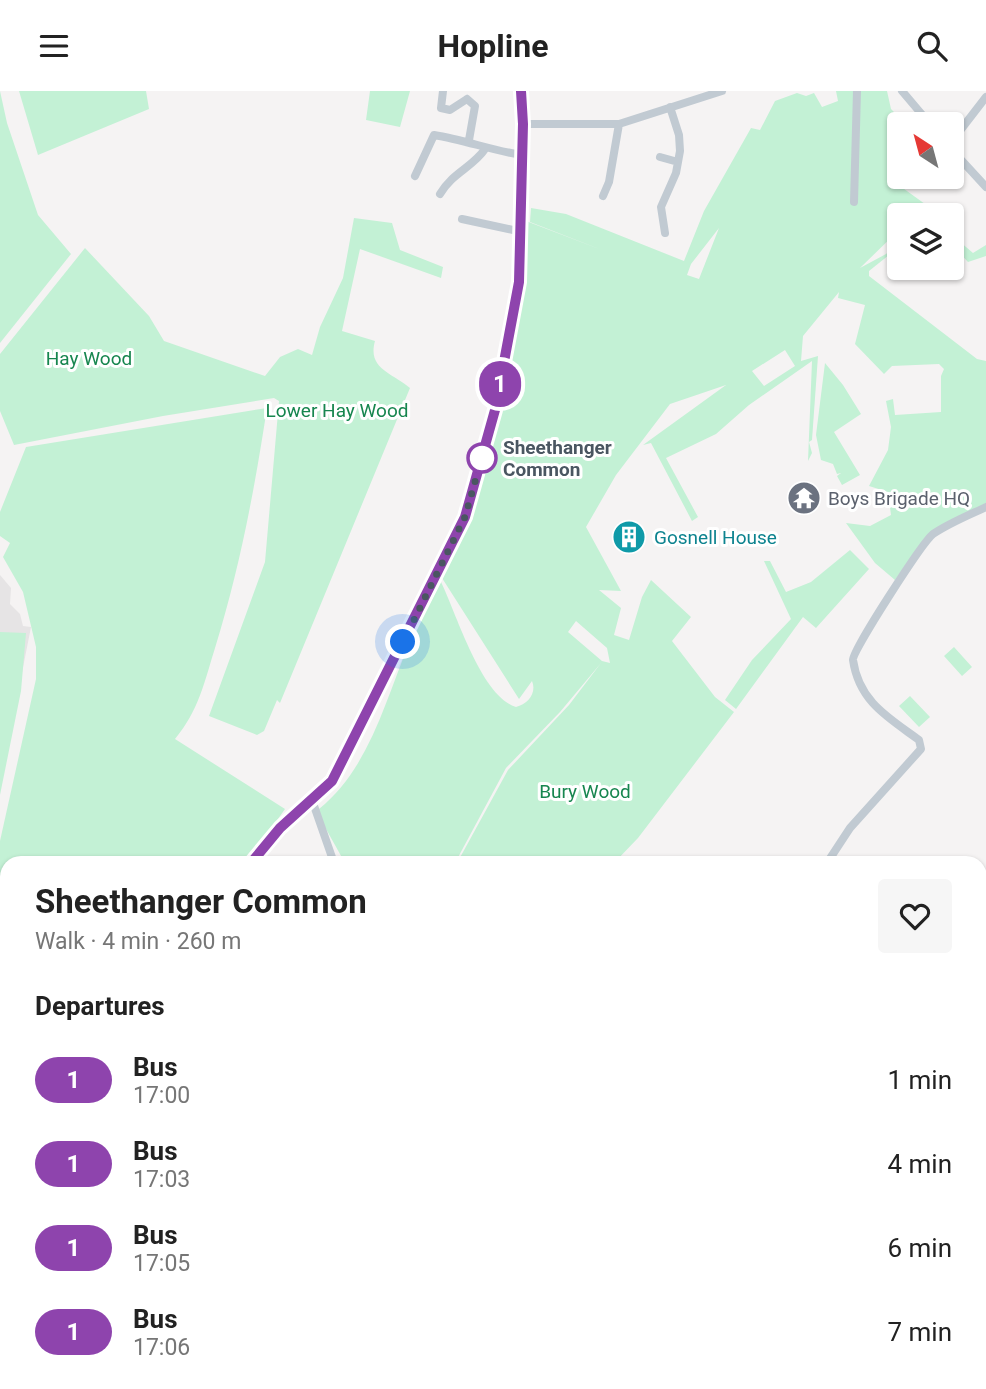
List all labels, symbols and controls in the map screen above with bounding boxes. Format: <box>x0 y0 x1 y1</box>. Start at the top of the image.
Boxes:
icon: menu <box>35 27 73 65</box>
text: Hopline <box>438 27 548 65</box>
icon: search <box>913 27 951 65</box>
north arrow <box>887 112 964 189</box>
map controls <box>887 112 964 280</box>
button: layers <box>887 203 964 280</box>
park label: Hay Wood <box>46 347 132 370</box>
line badge: 1 <box>477 361 523 407</box>
text: 1 <box>493 370 507 398</box>
park label: Lower Hay Wood <box>266 399 408 422</box>
place label: Sheethanger Common <box>503 436 612 481</box>
marker: Sheethanger Common <box>467 443 497 473</box>
temple icon: Boys Brigade HQ <box>785 479 823 517</box>
place label: Boys Brigade HQ <box>828 487 970 510</box>
building icon: Gosnell House <box>610 518 648 556</box>
place label: Gosnell House <box>654 526 777 549</box>
your location <box>385 624 420 659</box>
park label: Bury Wood <box>539 780 631 803</box>
button: heart <box>878 879 952 953</box>
text: Sheethanger Common <box>35 882 367 921</box>
text: Walk · 4 min · 260 m <box>35 928 241 955</box>
text: Departures <box>35 991 165 1021</box>
text: Bus <box>133 1052 178 1082</box>
text: 1 min <box>887 1065 952 1095</box>
text: 1 <box>67 1066 80 1094</box>
text: 17:00 <box>133 1082 190 1109</box>
text: Bus <box>133 1136 178 1166</box>
text: 4 min <box>887 1149 952 1179</box>
text: 1 <box>67 1150 80 1178</box>
text: 17:03 <box>133 1166 190 1193</box>
text: Bus <box>133 1220 178 1250</box>
text: 6 min <box>887 1233 952 1263</box>
text: 1 <box>67 1234 80 1262</box>
text: 17:05 <box>133 1250 190 1277</box>
text: Bus <box>133 1304 178 1334</box>
text: 7 min <box>887 1317 952 1347</box>
text: 1 <box>67 1318 80 1346</box>
text: 17:06 <box>133 1334 190 1361</box>

